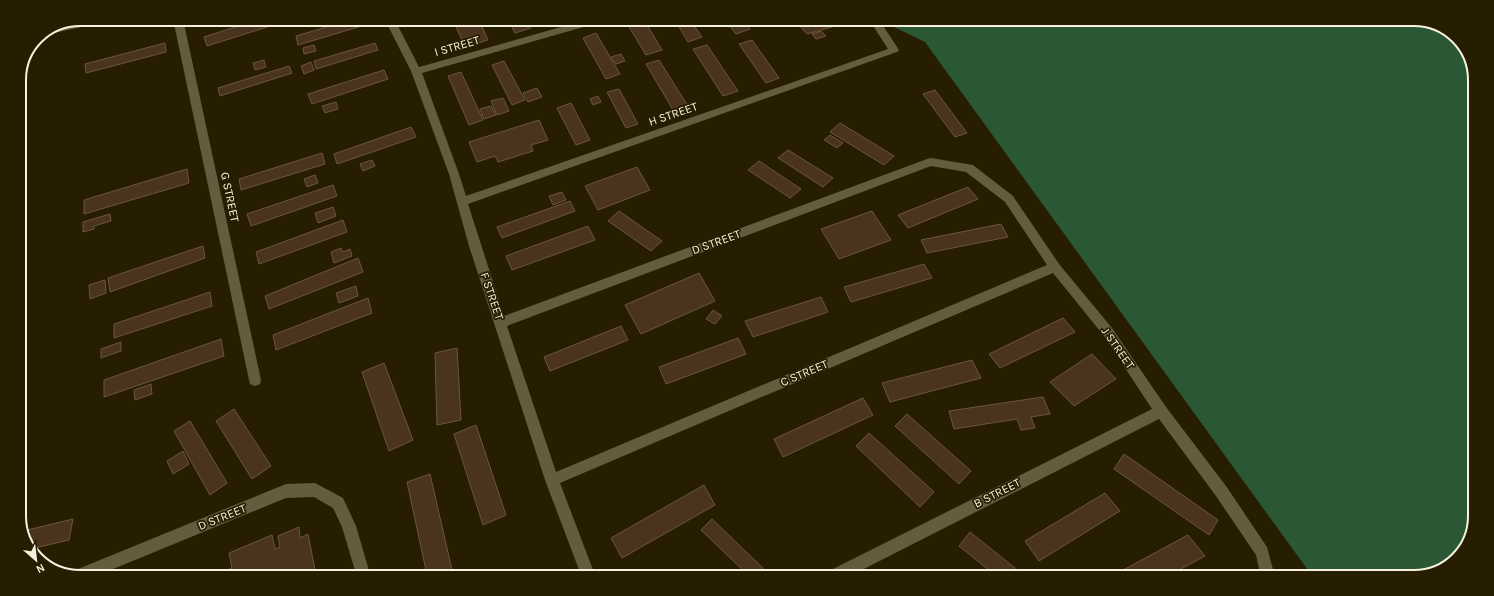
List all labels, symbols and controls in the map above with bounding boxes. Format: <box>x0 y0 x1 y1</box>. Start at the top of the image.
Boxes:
street label: I STREET <box>433 33 481 59</box>
street label: H STREET <box>647 99 699 129</box>
street label: G STREET <box>218 171 242 223</box>
street label: D STREET <box>690 227 742 257</box>
street label: F STREET <box>477 270 507 322</box>
street label: J STREET <box>1099 324 1137 372</box>
street label: C STREET <box>778 357 830 389</box>
street label: B STREET <box>971 475 1023 511</box>
street label: D STREET <box>196 501 248 533</box>
north arrow <box>16 540 56 580</box>
text: N <box>34 561 47 576</box>

